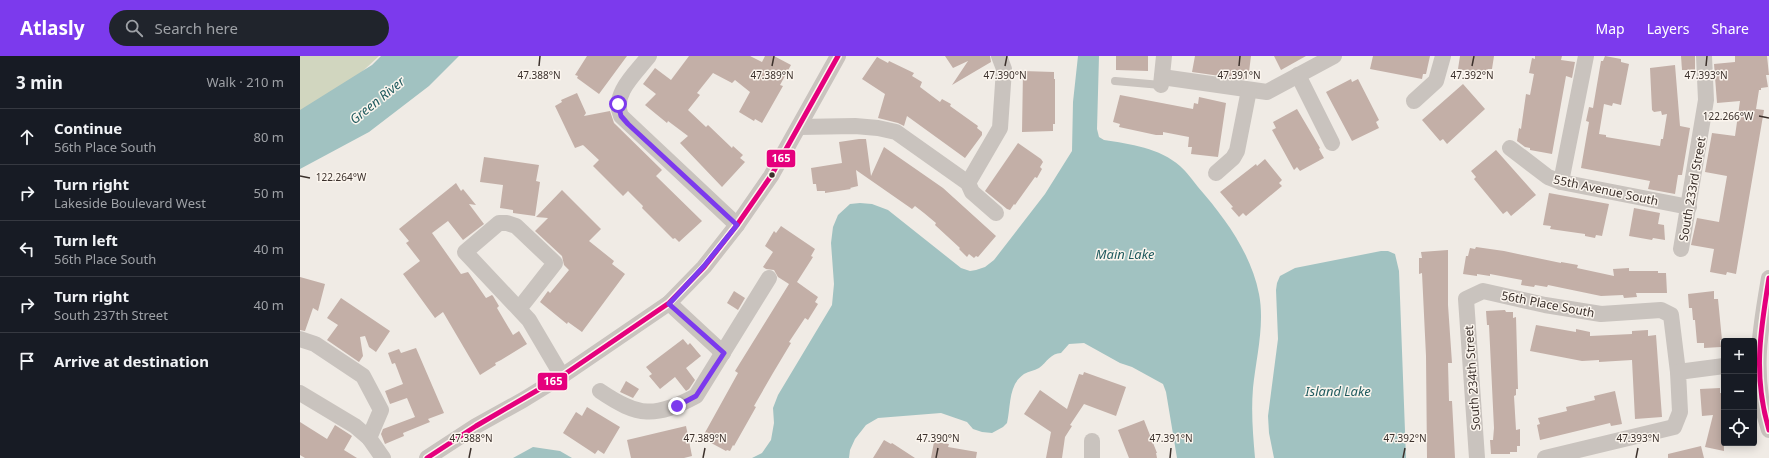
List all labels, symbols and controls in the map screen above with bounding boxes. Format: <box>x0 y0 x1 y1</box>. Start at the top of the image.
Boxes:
search box <box>109 10 389 46</box>
text: Atlasly <box>20 15 85 41</box>
icon: search <box>123 17 145 39</box>
text: Search here <box>155 18 238 38</box>
text: Map <box>1596 19 1625 38</box>
text: Layers <box>1647 19 1689 38</box>
text: Share <box>1711 19 1749 38</box>
text: 47.388°N <box>517 68 561 82</box>
text: 47.389°N <box>750 68 794 82</box>
text: 47.390°N <box>983 68 1027 82</box>
text: 47.391°N <box>1217 68 1261 82</box>
text: 47.392°N <box>1450 68 1494 82</box>
text: 47.393°N <box>1684 68 1728 82</box>
text: 3 min <box>16 71 63 94</box>
water label: Green River <box>346 72 409 128</box>
text: Walk · 210 m <box>206 73 284 91</box>
route start <box>609 95 627 113</box>
text: 122.266°W <box>1703 109 1754 123</box>
text: Continue <box>54 118 122 138</box>
icon: ahead <box>16 126 38 148</box>
text: 80 m <box>254 128 284 146</box>
street label: South 233rd Street <box>1674 135 1710 242</box>
text: 56th Place South <box>54 138 156 156</box>
line badge: 165 <box>766 149 796 168</box>
text: 165 <box>772 150 790 165</box>
text: 122.264°W <box>316 170 367 184</box>
unlabelled marker <box>767 170 777 180</box>
street label: 55th Avenue South <box>1552 171 1660 209</box>
text: Turn right <box>54 174 129 194</box>
icon: right <box>16 182 38 204</box>
text: 50 m <box>254 184 284 202</box>
text: Lakeside Boulevard West <box>54 194 206 212</box>
text: Turn left <box>54 230 118 250</box>
icon: left <box>16 238 38 260</box>
text: 40 m <box>254 240 284 258</box>
water label: Main Lake <box>1096 245 1155 263</box>
text: 56th Place South <box>54 250 156 268</box>
text: Turn right <box>54 286 129 306</box>
street label: 56th Place South <box>1500 287 1596 321</box>
icon: right <box>16 294 38 316</box>
text: 40 m <box>254 296 284 314</box>
text: South 237th Street <box>54 306 168 324</box>
street label: South 234th Street <box>1460 324 1484 431</box>
map controls <box>1721 338 1757 446</box>
button: + <box>1721 338 1757 374</box>
icon: arrive <box>16 350 38 372</box>
text: Arrive at destination <box>54 351 209 371</box>
line badge: 165 <box>537 372 568 391</box>
text: 165 <box>544 373 562 388</box>
button: − <box>1721 374 1757 410</box>
water label: Island Lake <box>1304 382 1371 400</box>
route end <box>668 397 686 415</box>
button: locate <box>1721 410 1757 446</box>
text: 47.388°N <box>449 431 493 445</box>
text: 47.389°N <box>683 431 727 445</box>
text: 47.390°N <box>916 431 960 445</box>
text: 47.391°N <box>1149 431 1193 445</box>
text: 47.392°N <box>1383 431 1427 445</box>
text: 47.393°N <box>1616 431 1660 445</box>

